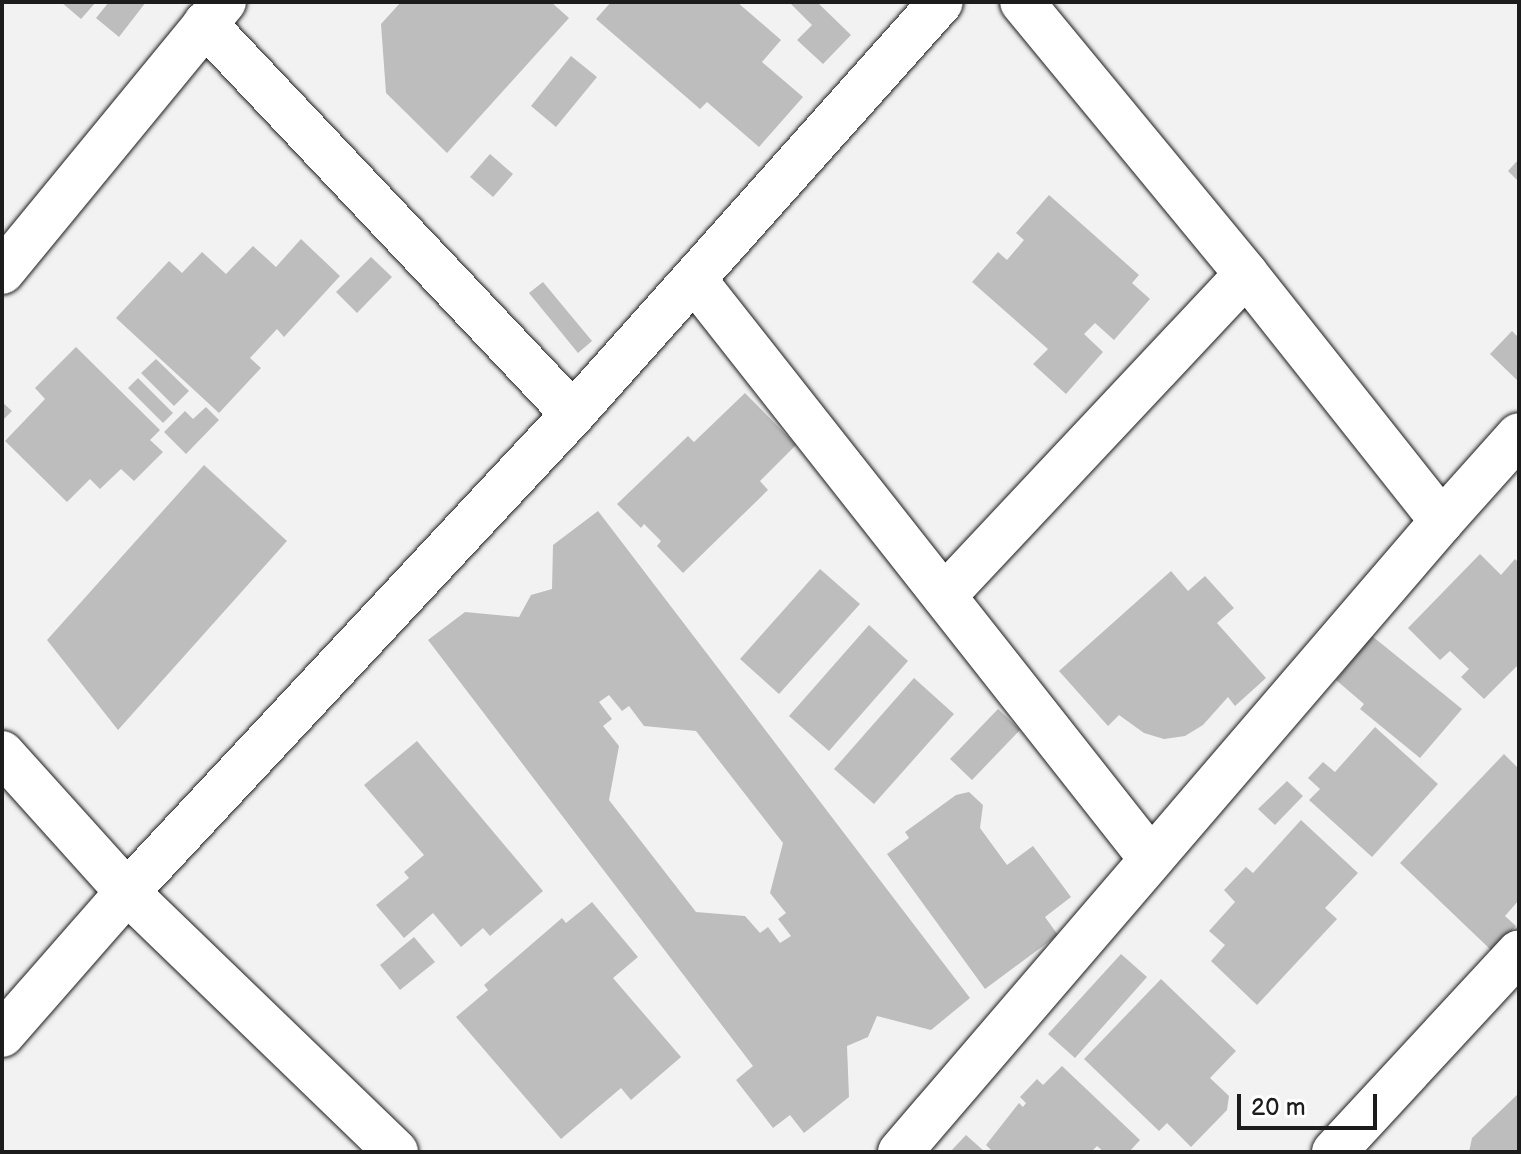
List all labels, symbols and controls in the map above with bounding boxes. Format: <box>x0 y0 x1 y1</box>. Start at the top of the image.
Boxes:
scale bar <box>1241 1078 1381 1128</box>
text: 20 m <box>1251 1093 1306 1122</box>

